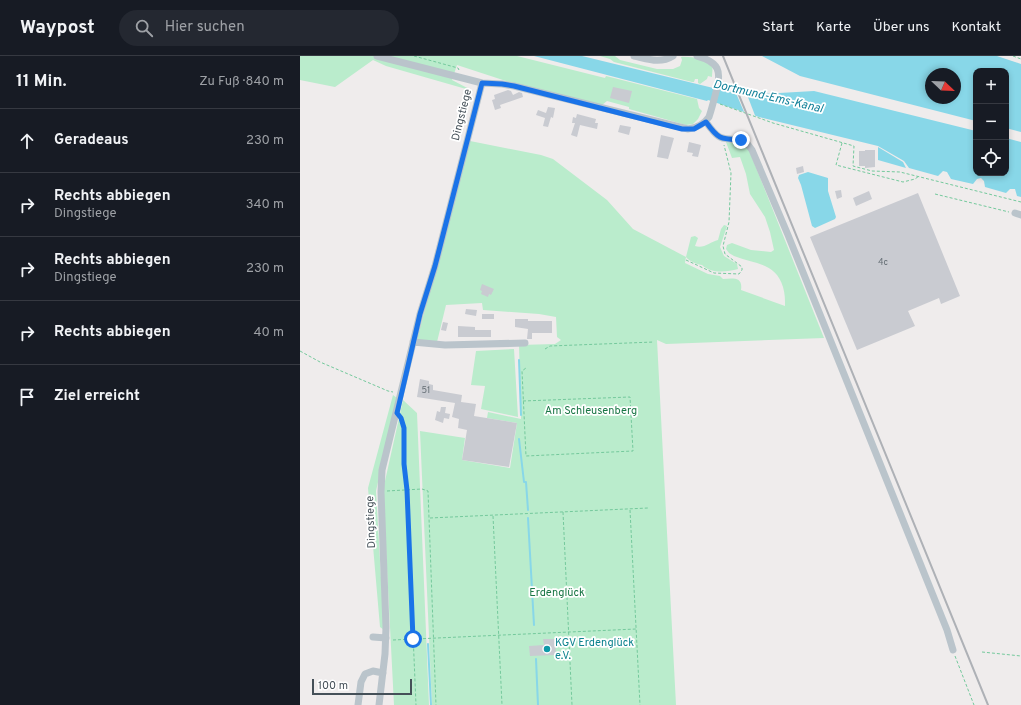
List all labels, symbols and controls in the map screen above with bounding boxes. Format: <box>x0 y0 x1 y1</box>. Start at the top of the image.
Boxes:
search box <box>119 10 399 46</box>
text: Waypost <box>20 16 95 40</box>
icon: search <box>133 17 155 39</box>
text: Hier suchen <box>165 18 245 37</box>
text: Start <box>762 19 794 36</box>
text: Karte <box>816 19 851 36</box>
text: Über uns <box>873 19 930 36</box>
text: Kontakt <box>952 19 1001 36</box>
north arrow <box>925 68 961 104</box>
map controls <box>973 68 1009 176</box>
button: + <box>973 68 1009 104</box>
text: 11 Min. <box>16 71 67 93</box>
text: Zu Fuß · 840 m <box>199 74 284 90</box>
water label: Dortmund-Ems-Kanal <box>711 77 825 118</box>
street label: Dingstiege <box>449 88 475 142</box>
button: − <box>973 104 1009 140</box>
icon: ahead <box>16 130 38 152</box>
text: Geradeaus <box>54 131 129 150</box>
route end <box>732 131 750 149</box>
text: 230 m <box>246 133 284 149</box>
button: locate <box>973 140 1009 176</box>
text: Rechts abbiegen <box>54 187 171 206</box>
icon: right <box>16 194 38 216</box>
text: 340 m <box>246 197 284 213</box>
text: Dingstiege <box>54 206 116 222</box>
text: Rechts abbiegen <box>54 251 171 270</box>
house number: 4c <box>878 257 889 268</box>
icon: right <box>16 258 38 280</box>
text: 230 m <box>246 261 284 277</box>
text: Dingstiege <box>54 270 116 286</box>
icon: right <box>16 322 38 344</box>
text: Rechts abbiegen <box>54 323 171 342</box>
text: 40 m <box>254 325 284 341</box>
house number: 51 <box>422 385 430 396</box>
icon: arrive <box>16 386 38 408</box>
text: Ziel erreicht <box>54 387 140 406</box>
park label: Am Schleusenberg <box>545 404 637 418</box>
street label: Dingstiege <box>363 495 379 549</box>
park label: Erdenglück <box>529 586 585 600</box>
route start <box>404 630 422 648</box>
place label: KGV Erdenglück e.V. <box>555 636 634 663</box>
marker: KGV Erdenglück e.V. <box>542 644 552 654</box>
scale bar <box>312 677 412 696</box>
text: 100 m <box>318 679 348 693</box>

